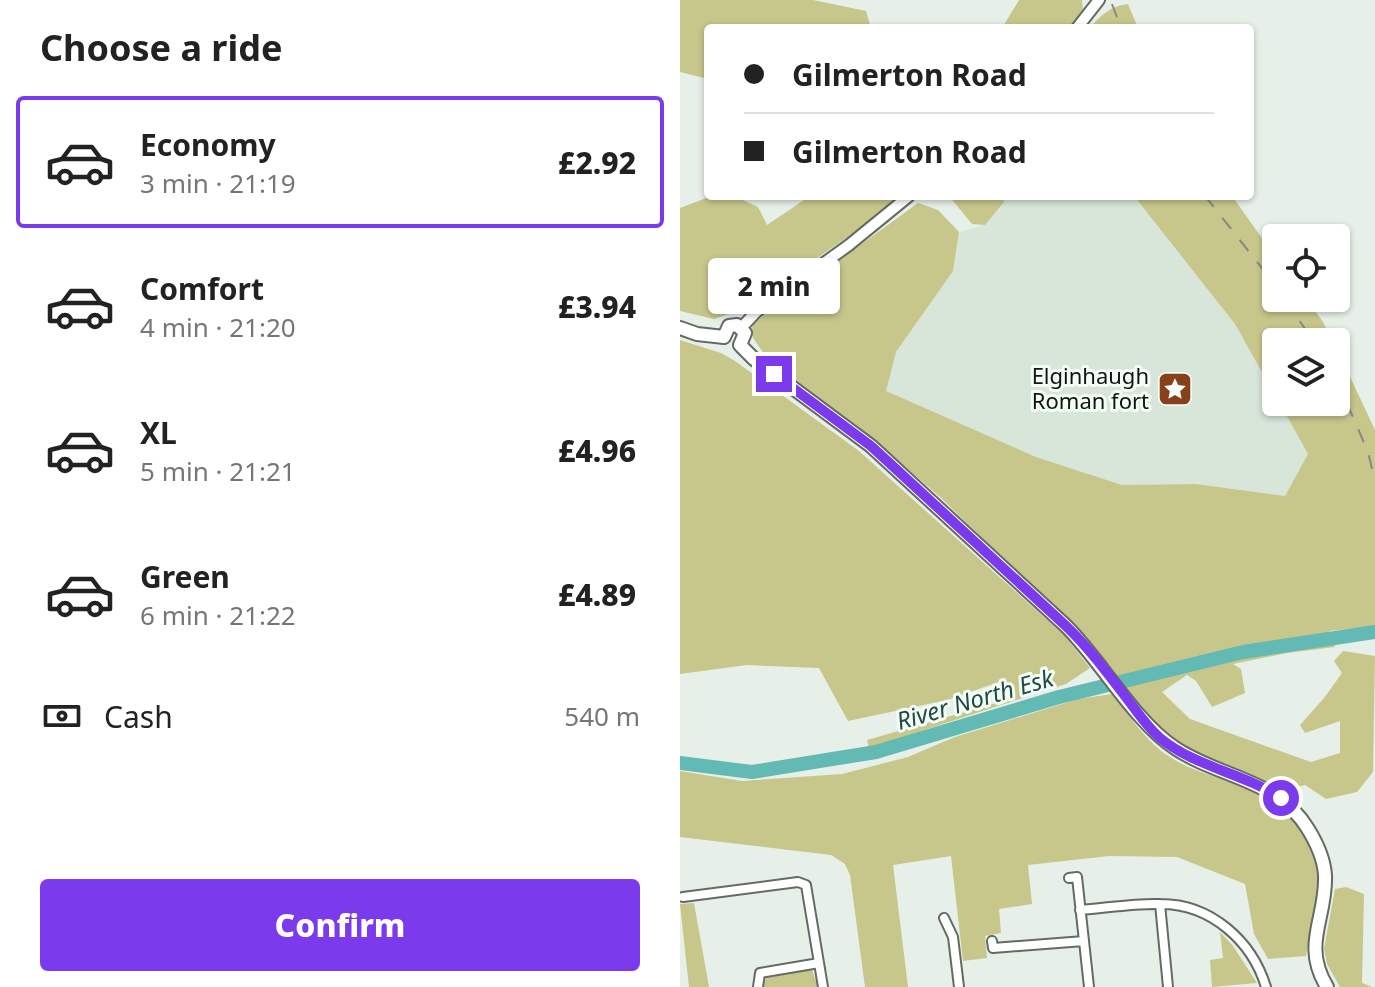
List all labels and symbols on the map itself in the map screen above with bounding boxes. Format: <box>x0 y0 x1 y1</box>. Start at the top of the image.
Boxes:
callout: 2 min <box>708 258 840 314</box>
route end <box>756 356 792 392</box>
place label: Elginhaugh Roman fort <box>1032 360 1149 415</box>
place icon: Elginhaugh Roman fort <box>1156 370 1194 408</box>
water label: River North Esk <box>892 660 1058 737</box>
route start <box>1263 780 1299 816</box>

